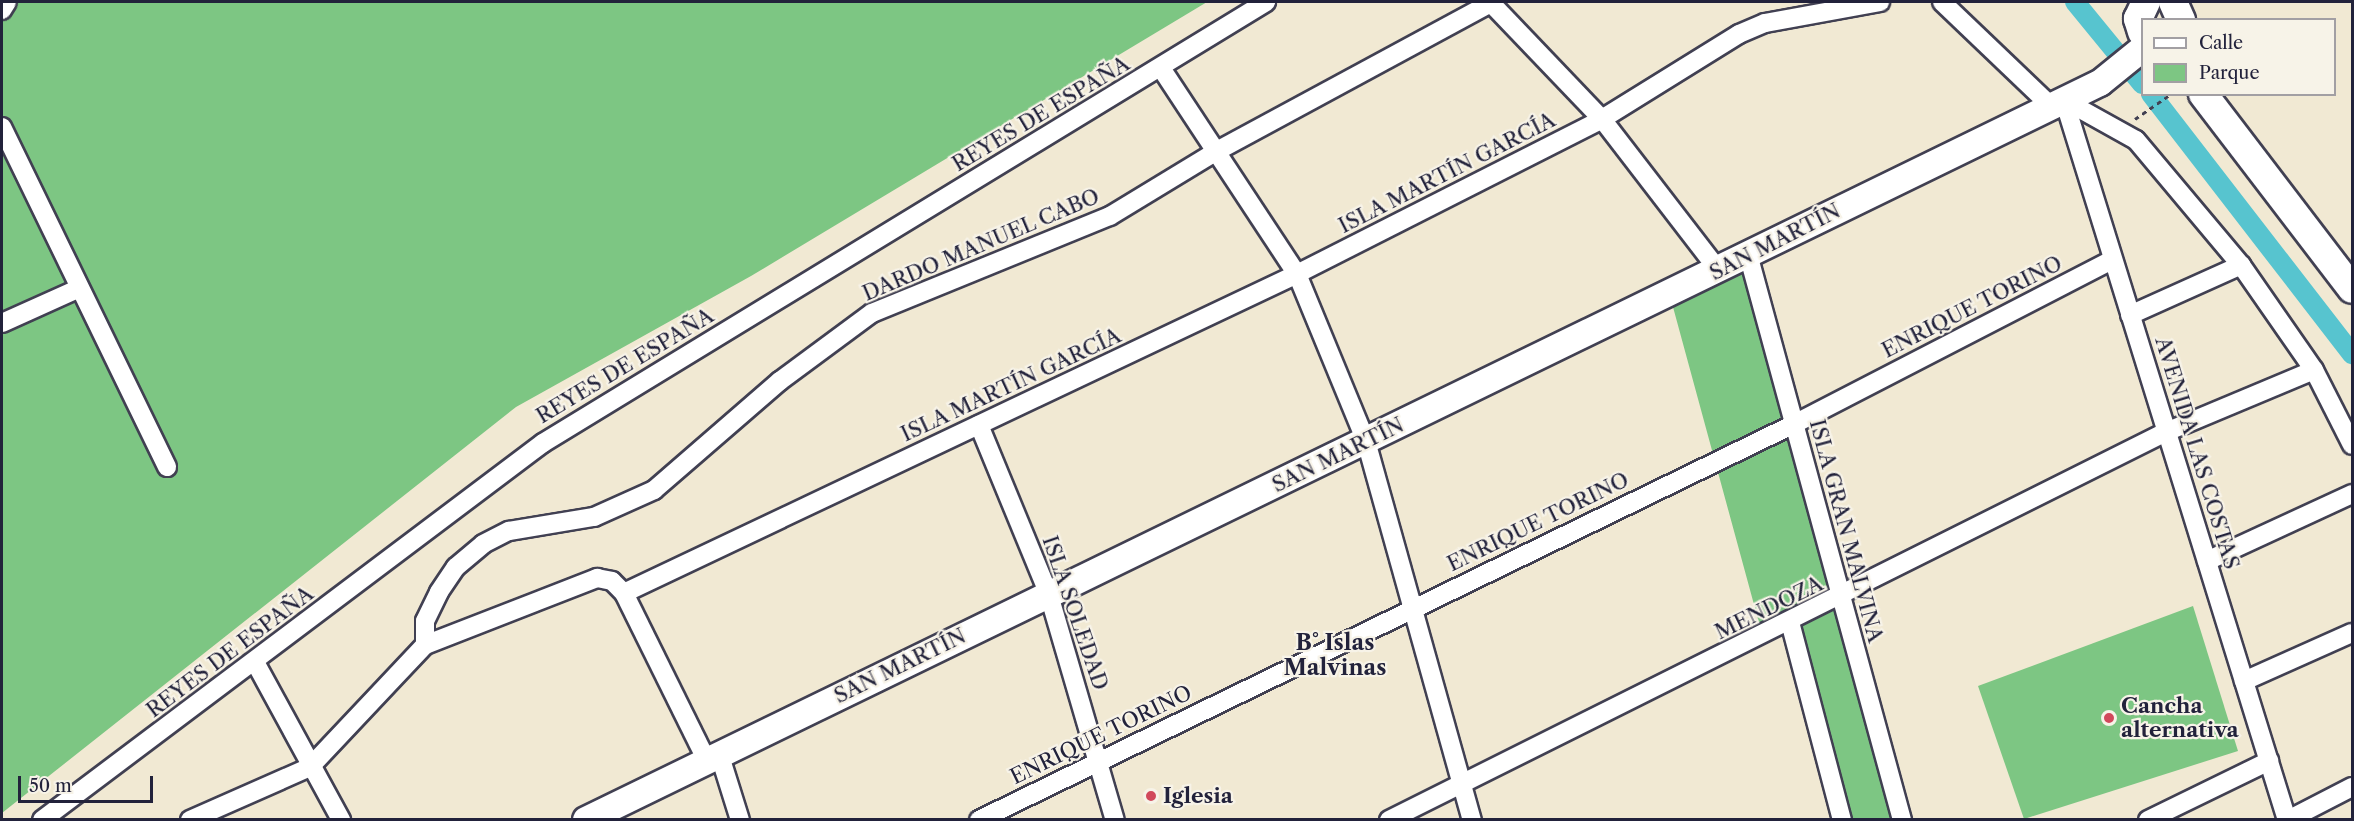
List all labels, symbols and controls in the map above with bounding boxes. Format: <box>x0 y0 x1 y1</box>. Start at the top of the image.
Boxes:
legend <box>2141 18 2336 96</box>
text: Calle <box>2199 32 2243 54</box>
street label: REYES DE ESPAÑA <box>948 51 1134 177</box>
text: Parque <box>2199 62 2260 84</box>
street label: ISLA MARTÍN GARCÍA <box>1334 107 1560 239</box>
street label: DARDO MANUEL CABO <box>859 184 1103 306</box>
street label: SAN MARTÍN <box>1705 198 1845 286</box>
street label: ENRIQUE TORINO <box>1878 251 2066 363</box>
street label: REYES DE ESPAÑA <box>532 303 718 429</box>
street label: ISLA MARTÍN GARCÍA <box>897 323 1125 447</box>
street label: AVENIDA LAS COSTAS <box>2150 333 2244 573</box>
street label: SAN MARTÍN <box>1268 412 1408 498</box>
street label: ISLA GRAN MALVINA <box>1804 416 1888 646</box>
street label: ENRIQUE TORINO <box>1443 467 1633 577</box>
street label: ISLA SOLEDAD <box>1037 532 1113 694</box>
street label: MENDOZA <box>1711 571 1827 645</box>
street label: REYES DE ESPAÑA <box>142 581 318 723</box>
street label: SAN MARTÍN <box>830 623 970 709</box>
district label: B° Islas Malvinas <box>1284 629 1386 680</box>
street label: ENRIQUE TORINO <box>1006 680 1196 790</box>
place label: Cancha alternativa <box>2121 693 2239 743</box>
marker: Cancha alternativa <box>2102 711 2116 725</box>
scale bar <box>21 764 156 802</box>
text: 50 m <box>29 775 72 797</box>
place label: Iglesia <box>1163 783 1233 809</box>
marker: Iglesia <box>1144 789 1158 803</box>

